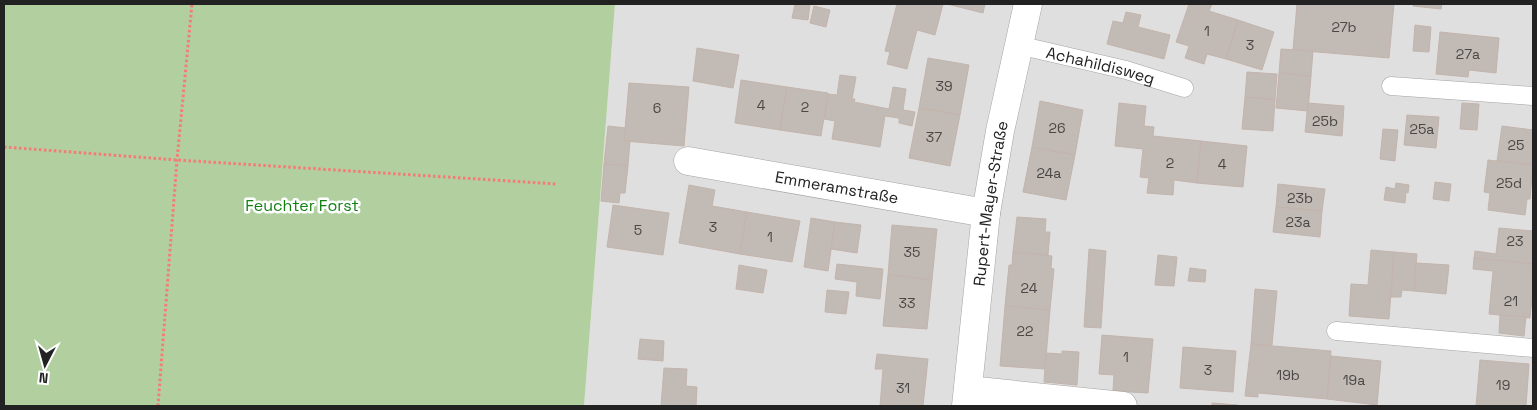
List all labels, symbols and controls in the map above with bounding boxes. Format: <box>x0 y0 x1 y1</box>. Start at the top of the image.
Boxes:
house number: 27b <box>1331 18 1357 36</box>
house number: 1 <box>1204 22 1210 40</box>
house number: 3 <box>1246 36 1254 54</box>
street label: Achahildisweg <box>1044 42 1157 89</box>
house number: 27a <box>1456 45 1480 63</box>
house number: 39 <box>935 77 953 95</box>
house number: 4 <box>757 96 766 114</box>
house number: 2 <box>801 98 809 116</box>
house number: 6 <box>653 99 661 117</box>
house number: 25b <box>1312 112 1338 130</box>
street label: Rupert-Mayer-Straße <box>968 119 1013 287</box>
house number: 26 <box>1048 119 1066 137</box>
house number: 25a <box>1410 120 1434 138</box>
house number: 37 <box>926 128 942 146</box>
house number: 25 <box>1508 136 1524 154</box>
house number: 2 <box>1166 154 1174 172</box>
house number: 4 <box>1218 155 1227 173</box>
house number: 24a <box>1037 164 1061 182</box>
street label: Emmeramstraße <box>773 166 900 209</box>
house number: 25d <box>1496 174 1522 192</box>
house number: 23b <box>1287 189 1313 207</box>
park label: Feuchter Forst <box>245 195 359 216</box>
house number: 23a <box>1286 213 1310 231</box>
house number: 3 <box>709 218 717 236</box>
house number: 5 <box>634 221 642 239</box>
house number: 1 <box>767 228 773 246</box>
house number: 23 <box>1507 232 1523 250</box>
house number: 35 <box>904 243 920 261</box>
house number: 24 <box>1021 279 1038 297</box>
house number: 21 <box>1504 292 1518 310</box>
house number: 33 <box>899 294 915 312</box>
house number: 22 <box>1017 322 1033 340</box>
north arrow <box>20 340 70 390</box>
house number: 1 <box>1123 348 1129 366</box>
house number: 3 <box>1204 361 1212 379</box>
house number: 19b <box>1276 366 1300 384</box>
text: N <box>38 368 49 387</box>
house number: 19a <box>1343 371 1365 389</box>
house number: 19 <box>1496 376 1510 394</box>
house number: 31 <box>896 379 910 397</box>

